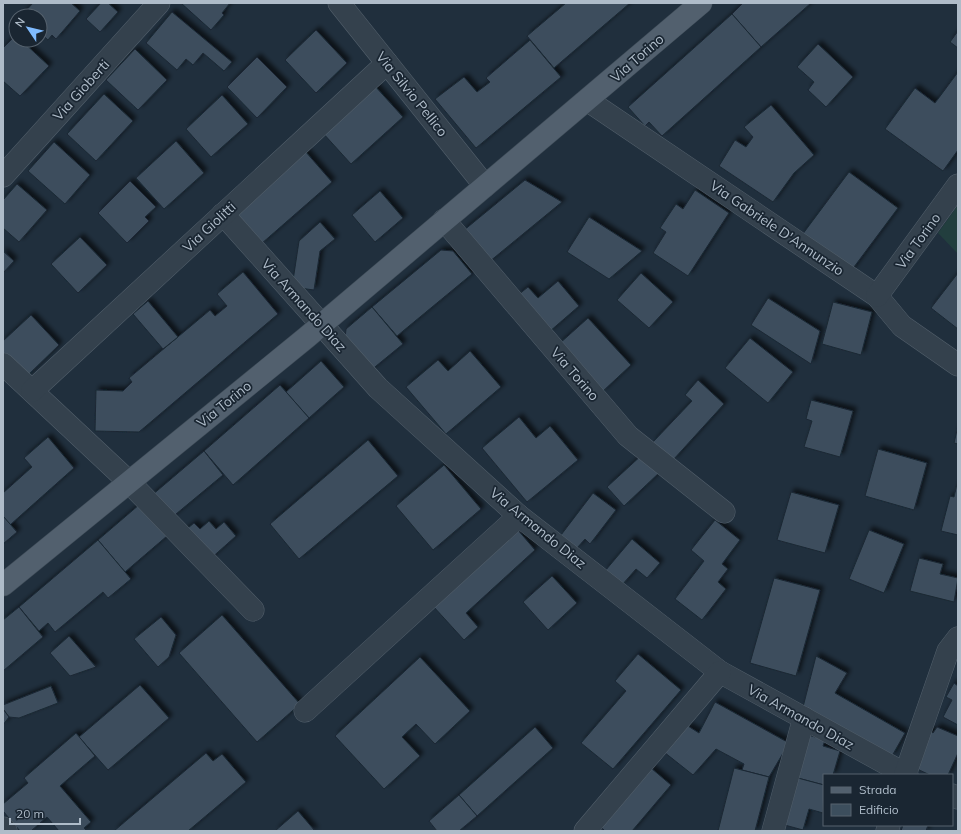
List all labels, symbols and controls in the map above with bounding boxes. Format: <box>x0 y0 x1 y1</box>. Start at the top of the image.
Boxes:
north arrow <box>8 8 48 48</box>
text: N <box>12 15 28 30</box>
street label: Via Torino <box>607 30 667 86</box>
street label: Via Silvio Pellico <box>372 48 452 140</box>
street label: Via Gioberti <box>49 56 113 124</box>
street label: Via Gabriele D'Annunzio <box>706 176 848 280</box>
street label: Via Giolitti <box>179 198 239 256</box>
street label: Via Torino <box>892 209 944 273</box>
street label: Via Armando Diaz <box>258 255 350 355</box>
street label: Via Torino <box>547 344 603 404</box>
street label: Via Torino <box>193 377 255 431</box>
street label: Via Armando Diaz <box>486 484 590 572</box>
street label: Via Armando Diaz <box>745 680 857 754</box>
legend <box>823 774 953 826</box>
text: Strada <box>859 782 897 797</box>
scale bar <box>10 800 80 826</box>
text: Edificio <box>859 802 899 817</box>
text: 20 m <box>16 806 44 821</box>

